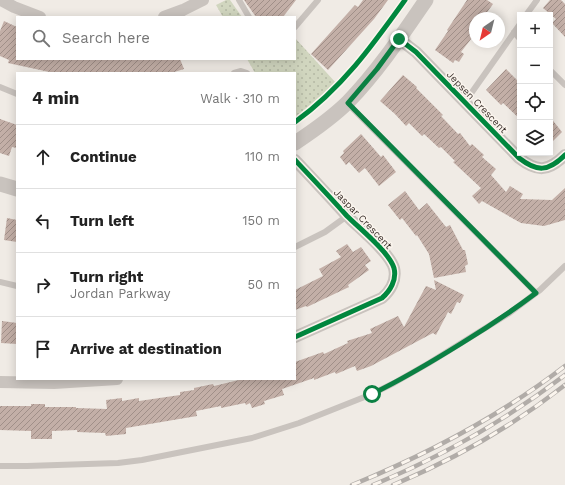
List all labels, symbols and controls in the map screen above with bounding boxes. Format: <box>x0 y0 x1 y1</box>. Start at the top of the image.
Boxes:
north arrow <box>469 12 505 48</box>
map controls <box>517 12 553 156</box>
button: + <box>517 12 553 48</box>
search box <box>16 16 296 60</box>
icon: search <box>30 27 52 49</box>
text: Search here <box>62 29 150 47</box>
route end <box>390 30 408 48</box>
button: − <box>517 48 553 84</box>
street label: Jepsen Crescent <box>445 69 510 136</box>
button: locate <box>517 84 553 120</box>
text: 4 min <box>32 88 79 108</box>
text: Walk · 310 m <box>200 91 280 106</box>
button: layers <box>517 120 553 156</box>
icon: ahead <box>32 146 54 168</box>
text: Continue <box>70 148 137 166</box>
text: 110 m <box>245 149 280 164</box>
street label: Jaspar Crescent <box>332 187 395 252</box>
icon: left <box>32 210 54 232</box>
text: Turn left <box>70 212 134 230</box>
text: 150 m <box>242 213 280 228</box>
text: Turn right <box>70 268 143 286</box>
icon: right <box>32 274 54 296</box>
text: 50 m <box>248 277 280 292</box>
text: Jordan Parkway <box>70 286 171 301</box>
icon: arrive <box>32 338 54 360</box>
text: Arrive at destination <box>70 340 222 358</box>
route start <box>363 385 381 403</box>

